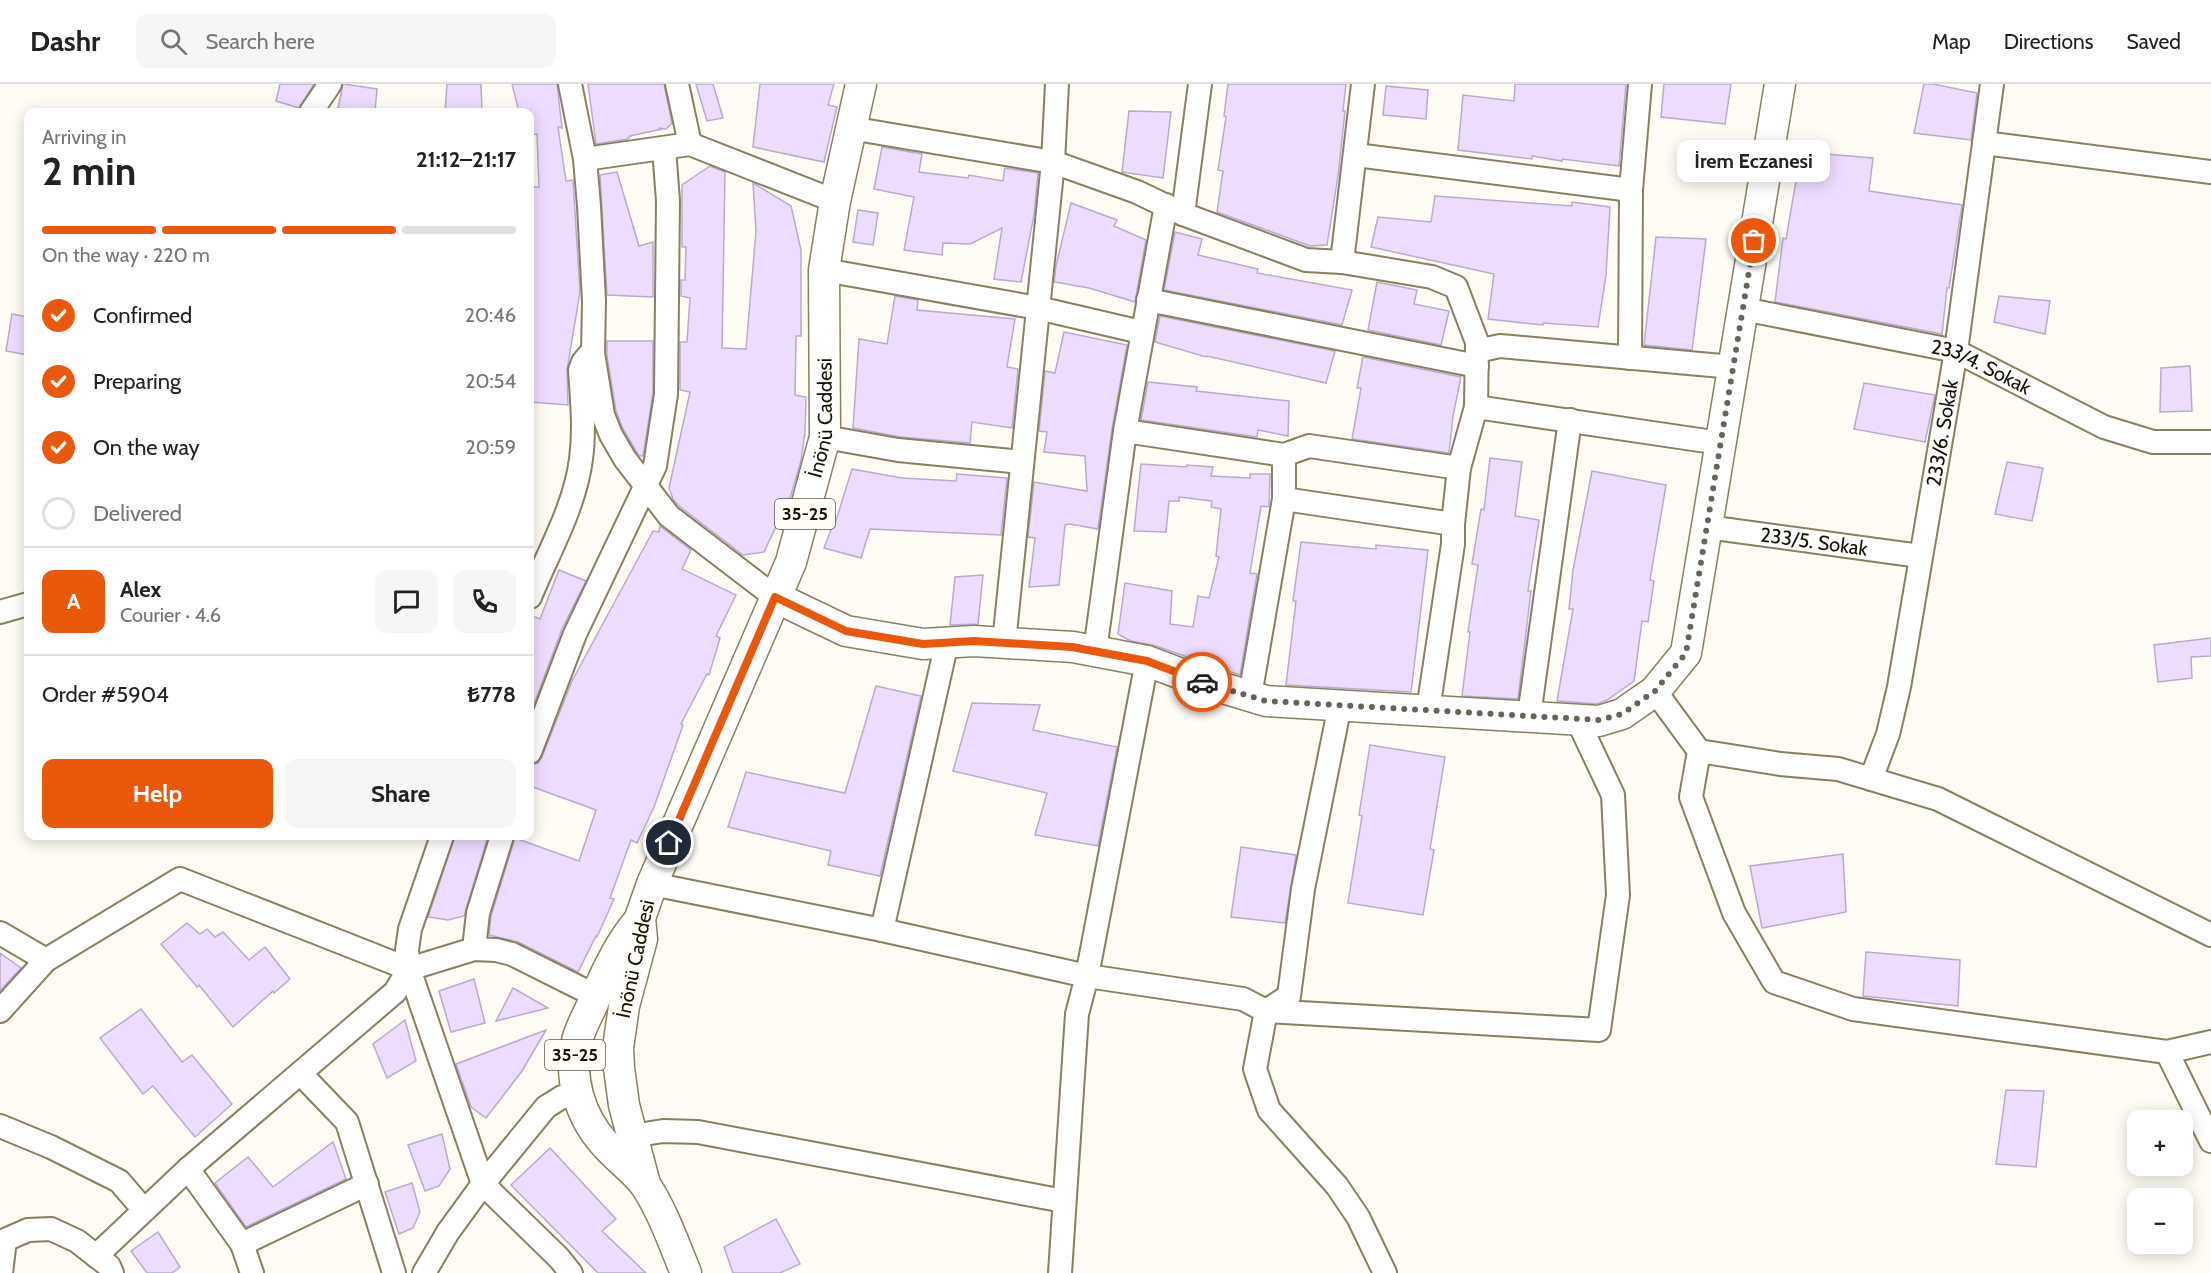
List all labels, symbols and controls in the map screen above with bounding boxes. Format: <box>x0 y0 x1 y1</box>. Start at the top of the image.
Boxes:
search box <box>136 14 556 68</box>
text: Dashr <box>30 24 100 58</box>
icon: search <box>157 25 190 58</box>
text: Search here <box>205 28 315 55</box>
text: Map <box>1932 29 1971 54</box>
text: Directions <box>2004 29 2093 54</box>
text: Saved <box>2126 29 2181 54</box>
text: Arriving in <box>42 125 126 149</box>
callout: İrem Eczanesi <box>1678 139 1830 181</box>
text: 21:12–21:17 <box>416 146 516 173</box>
text: 2 min <box>42 147 136 195</box>
text: İrem Eczanesi <box>1694 149 1813 173</box>
pin <box>1728 215 1779 266</box>
icon: bag <box>1737 224 1770 257</box>
text: On the way · 220 m <box>42 243 210 267</box>
icon: check <box>42 299 75 332</box>
text: Confirmed <box>93 302 192 329</box>
text: 20:46 <box>464 303 516 327</box>
street label: 233/4. Sokak <box>1929 334 2035 400</box>
street label: İnönü Caddesi <box>803 358 837 480</box>
icon: check <box>42 365 75 398</box>
text: Preparing <box>93 368 181 395</box>
text: 20:54 <box>465 369 516 393</box>
street label: 233/6. Sokak <box>1921 378 1963 488</box>
icon: check <box>42 431 75 464</box>
text: On the way <box>93 434 200 461</box>
text: 20:59 <box>465 435 516 459</box>
road number: 35-25 <box>775 499 835 529</box>
text: Delivered <box>93 500 182 527</box>
street label: 233/5. Sokak <box>1759 522 1869 561</box>
button: chat <box>375 570 438 633</box>
button: phone <box>453 570 516 633</box>
text: Alex <box>120 576 161 603</box>
text: A <box>67 588 80 615</box>
text: Courier · 4.6 <box>120 603 221 627</box>
courier <box>1172 652 1232 712</box>
icon: car <box>1186 666 1219 699</box>
text: Order #5904 <box>42 681 169 708</box>
text: ₺778 <box>467 681 516 708</box>
button: Help <box>42 759 273 828</box>
button: Share <box>285 759 516 828</box>
pin <box>643 817 694 868</box>
icon: home <box>652 826 685 859</box>
street label: İnönü Caddesi <box>611 898 659 1020</box>
road number: 35-25 <box>545 1040 605 1070</box>
map controls <box>2127 1110 2193 1254</box>
button: + <box>2127 1110 2193 1176</box>
button: − <box>2127 1188 2193 1254</box>

